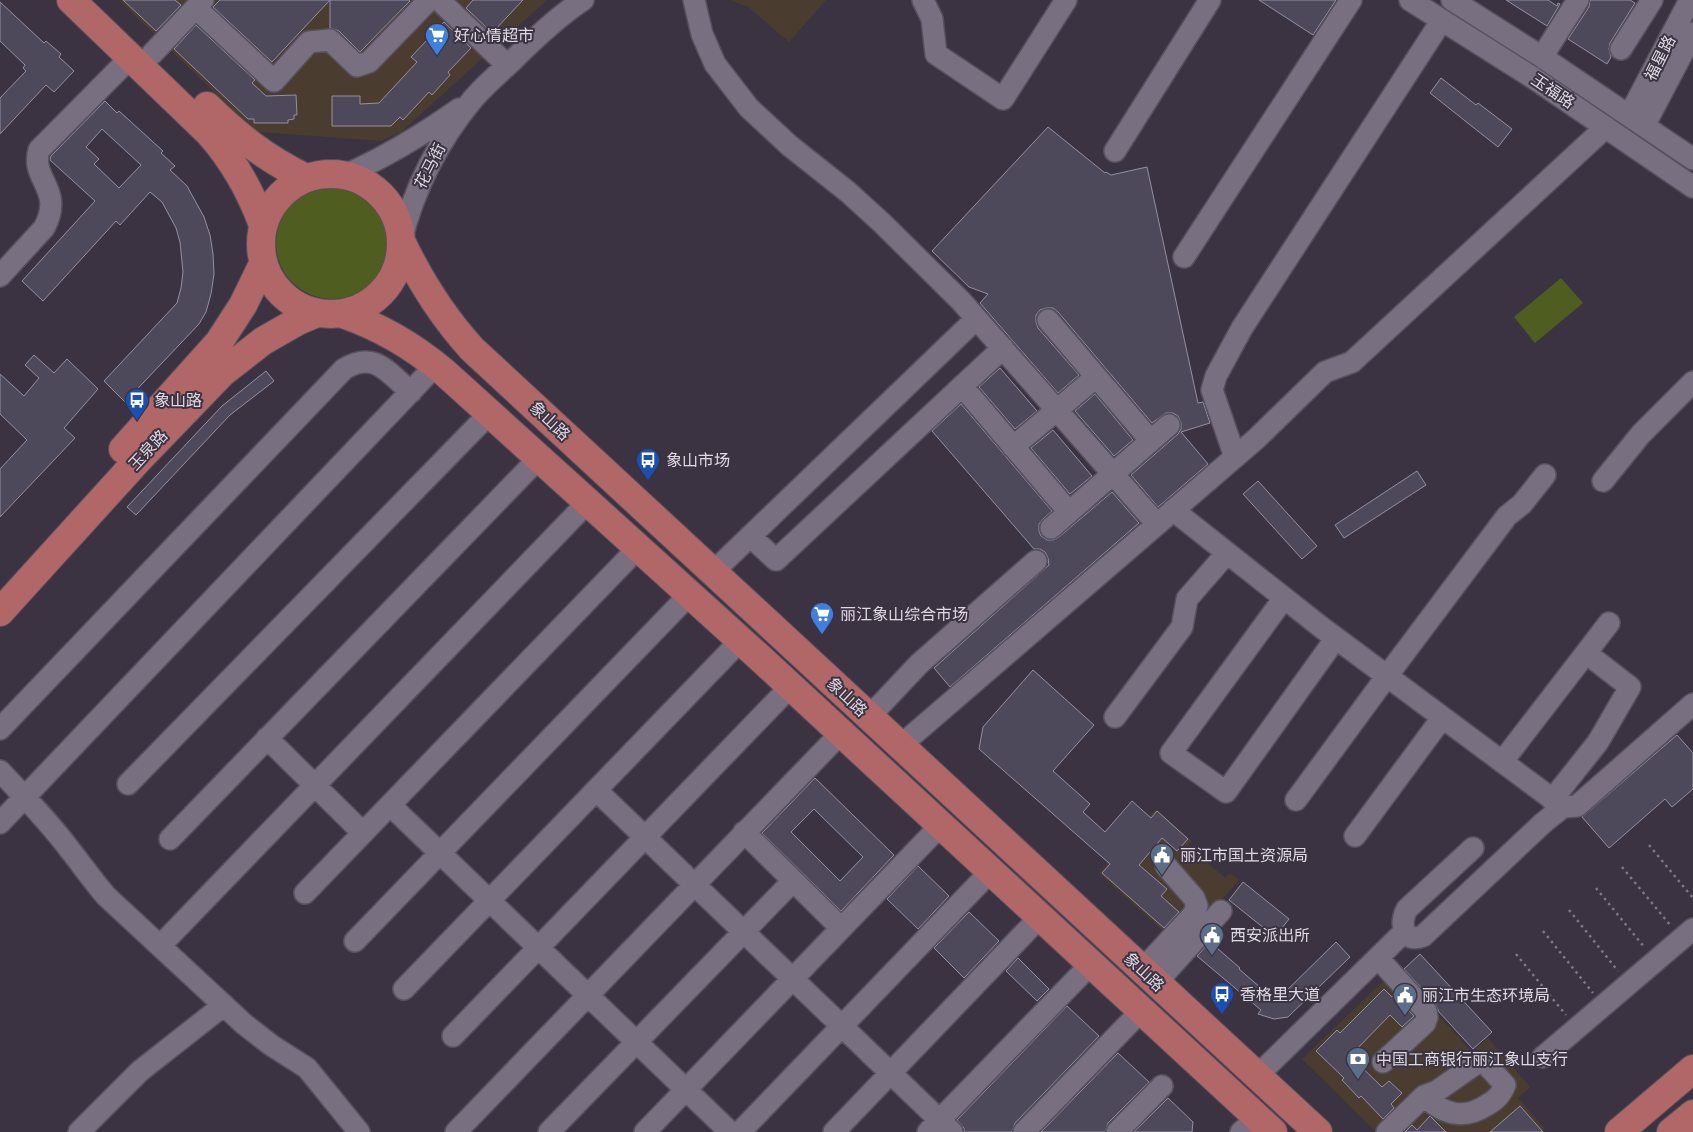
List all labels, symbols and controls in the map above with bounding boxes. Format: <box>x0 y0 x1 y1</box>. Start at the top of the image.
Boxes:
supermarket icon: 好心情超市 <box>424 22 450 56</box>
place label: 好心情超市 <box>454 26 534 45</box>
street label: 福星路 <box>1641 32 1679 84</box>
street label: 玉福路 <box>1528 70 1578 112</box>
street label: 花马街 <box>411 140 449 192</box>
bus stop icon: 象山路 <box>124 387 150 421</box>
place label: 象山路 <box>154 391 202 410</box>
street label: 象山路 <box>526 398 574 444</box>
street label: 玉泉路 <box>125 426 171 474</box>
bus stop icon: 象山市场 <box>635 447 661 481</box>
place label: 象山市场 <box>666 451 730 470</box>
supermarket icon: 丽江象山综合市场 <box>809 601 835 635</box>
place label: 丽江象山综合市场 <box>840 605 968 624</box>
street label: 象山路 <box>823 674 871 720</box>
public building icon: 丽江市国土资源局 <box>1149 842 1175 876</box>
place label: 丽江市国土资源局 <box>1180 846 1308 865</box>
public building icon: 西安派出所 <box>1199 922 1225 956</box>
place label: 西安派出所 <box>1230 926 1310 945</box>
street label: 象山路 <box>1120 949 1168 995</box>
bus stop icon: 香格里大道 <box>1209 981 1235 1015</box>
public building icon: 丽江市生态环境局 <box>1392 982 1418 1016</box>
place label: 香格里大道 <box>1240 985 1320 1004</box>
place label: 丽江市生态环境局 <box>1422 986 1550 1005</box>
bank icon: 中国工商银行丽江象山支行 <box>1345 1046 1371 1080</box>
place label: 中国工商银行丽江象山支行 <box>1376 1050 1568 1069</box>

